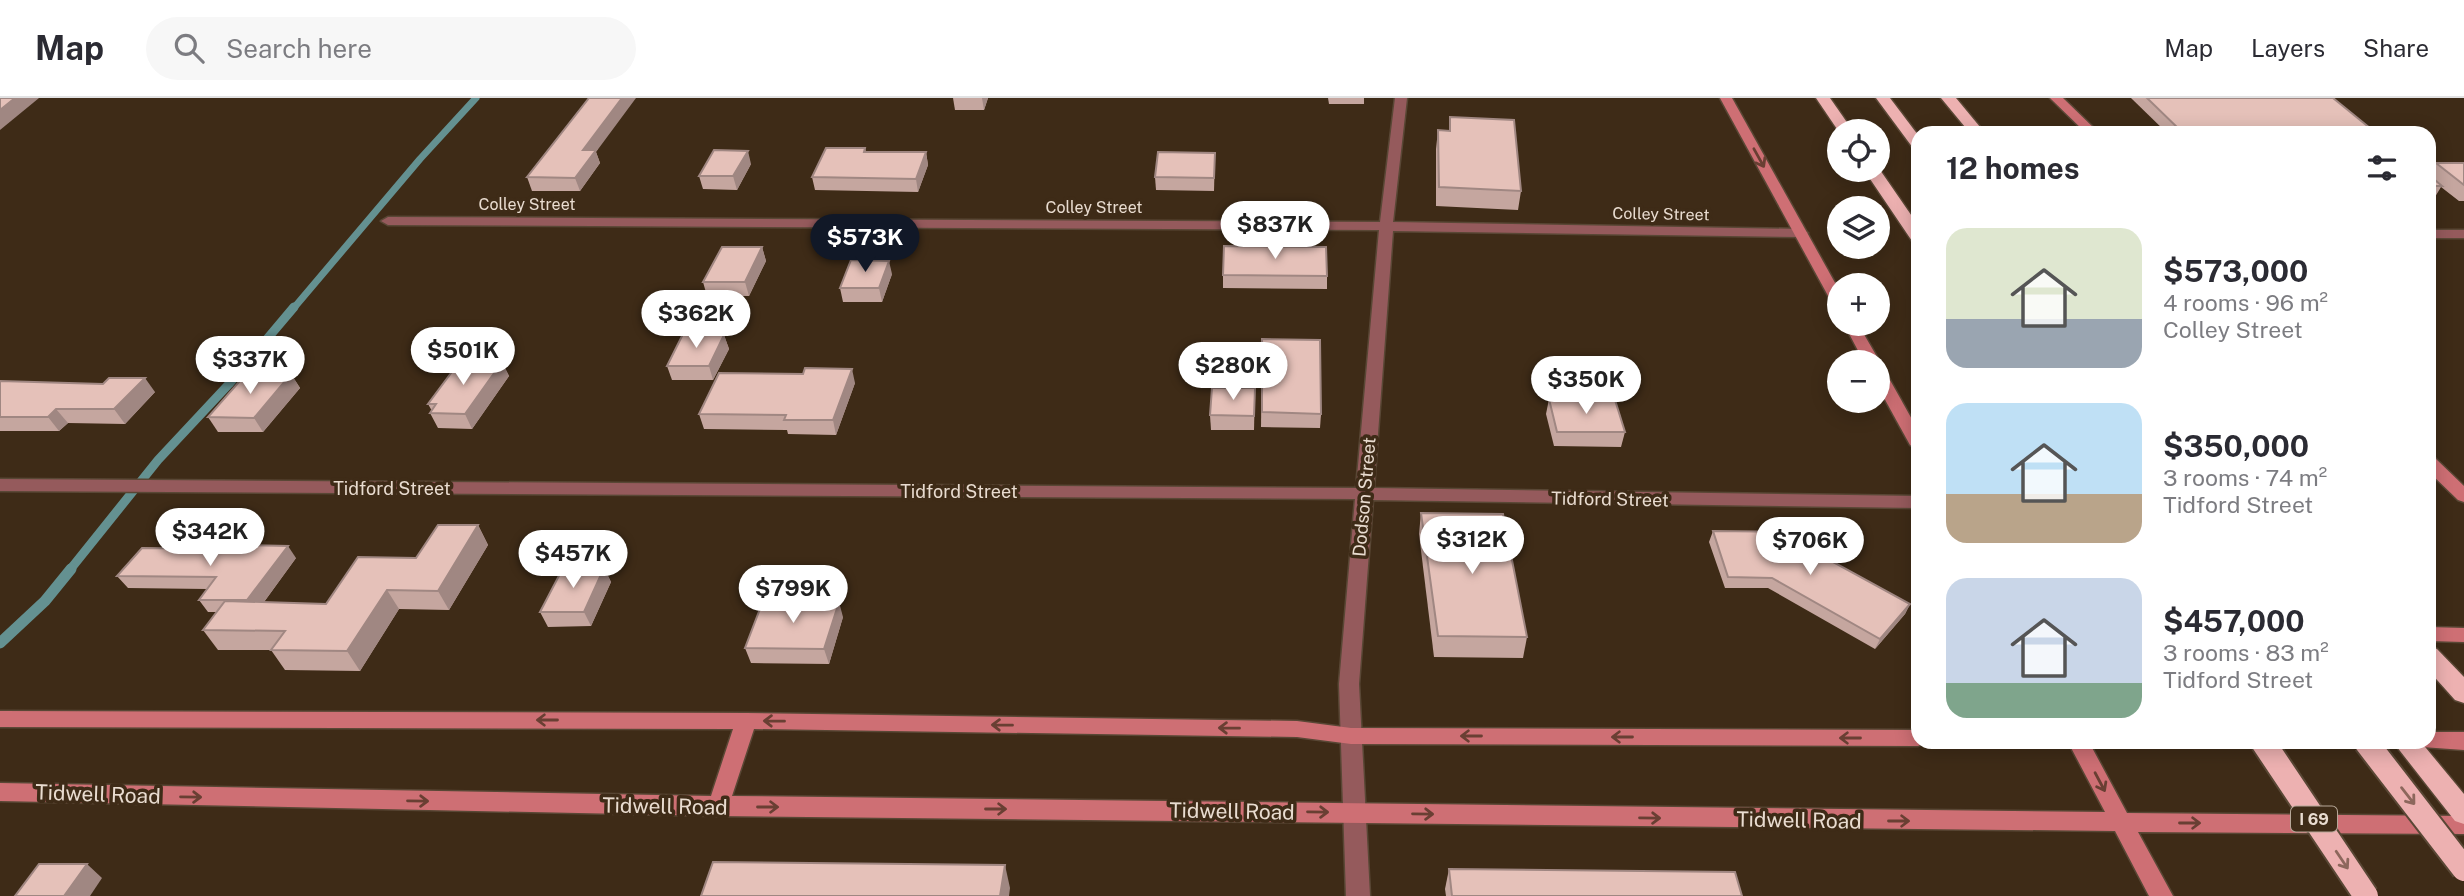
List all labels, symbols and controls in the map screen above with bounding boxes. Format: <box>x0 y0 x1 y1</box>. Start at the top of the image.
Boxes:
search box <box>146 17 636 80</box>
text: Map <box>35 29 104 67</box>
icon: search <box>170 29 208 67</box>
text: Search here <box>226 33 372 64</box>
text: Map <box>2164 34 2213 62</box>
text: Layers <box>2251 34 2325 62</box>
text: Share <box>2363 34 2429 62</box>
map controls <box>1827 119 1890 413</box>
button: locate <box>1827 119 1890 182</box>
one-way arrow <box>1752 147 1766 167</box>
icon: filters <box>2363 149 2401 187</box>
text: 12 homes <box>1946 150 2080 186</box>
street label: Colley Street <box>478 195 576 214</box>
button: layers <box>1827 196 1890 259</box>
street label: Colley Street <box>1045 198 1143 217</box>
pin: $837K <box>1226 202 1324 261</box>
street label: Colley Street <box>1612 204 1710 224</box>
text: $837K <box>1237 210 1313 237</box>
pin: $573K <box>816 214 914 274</box>
text: $573K <box>826 223 904 250</box>
text: $573,000 <box>2163 253 2308 289</box>
icon: home <box>2002 256 2086 340</box>
button: + <box>1827 273 1890 336</box>
text: 4 rooms · 96 m² <box>2163 289 2328 316</box>
pin: $362K <box>647 290 745 350</box>
text: $362K <box>657 299 735 326</box>
text: Colley Street <box>2163 316 2303 343</box>
pin: $501K <box>414 328 512 387</box>
pin: $337K <box>201 336 299 396</box>
text: $501K <box>427 336 499 363</box>
pin: $280K <box>1184 342 1282 402</box>
text: $337K <box>212 345 288 372</box>
button: − <box>1827 350 1890 413</box>
text: $280K <box>1195 351 1271 378</box>
pin: $350K <box>1537 356 1635 416</box>
text: $350K <box>1547 365 1625 392</box>
text: $350,000 <box>2163 428 2309 464</box>
icon: home <box>2002 431 2086 515</box>
street label: Dodson Street <box>1348 436 1380 558</box>
text: 3 rooms · 74 m² <box>2163 464 2327 491</box>
street label: Tidford Street <box>333 478 451 499</box>
street label: Tidford Street <box>900 481 1018 502</box>
street label: Tidford Street <box>1551 487 1669 511</box>
text: Tidford Street <box>2163 491 2313 518</box>
pin: $342K <box>161 508 259 568</box>
text: $342K <box>171 517 249 544</box>
pin: $312K <box>1423 517 1521 576</box>
pin: $706K <box>1761 518 1859 577</box>
text: $312K <box>1436 525 1508 552</box>
text: $706K <box>1772 526 1848 553</box>
pin: $457K <box>524 531 622 590</box>
text: $457K <box>535 539 611 566</box>
pin: $799K <box>744 566 842 625</box>
text: $799K <box>755 574 831 601</box>
text: $457,000 <box>2163 603 2305 639</box>
icon: home <box>2002 606 2086 690</box>
text: 3 rooms · 83 m² <box>2163 639 2329 666</box>
text: Tidford Street <box>2163 666 2313 693</box>
one-way arrow <box>536 713 559 727</box>
one-way arrow <box>763 714 786 728</box>
one-way arrow <box>990 718 1013 731</box>
one-way arrow <box>1218 721 1241 735</box>
one-way arrow <box>1460 729 1483 743</box>
one-way arrow <box>1611 730 1634 744</box>
one-way arrow <box>1839 731 1862 745</box>
one-way arrow <box>2093 772 2107 792</box>
street label: Tidwell Road <box>35 779 161 809</box>
one-way arrow <box>2400 786 2415 805</box>
one-way arrow <box>179 790 202 804</box>
street label: Tidwell Road <box>602 792 728 820</box>
one-way arrow <box>406 794 429 808</box>
street label: Tidwell Road <box>1169 797 1295 825</box>
one-way arrow <box>756 800 779 814</box>
one-way arrow <box>984 802 1007 816</box>
one-way arrow <box>1306 805 1329 819</box>
street label: Tidwell Road <box>1736 806 1862 834</box>
road number: I 69 <box>2291 806 2337 832</box>
one-way arrow <box>1411 807 1434 821</box>
one-way arrow <box>1639 811 1662 824</box>
one-way arrow <box>1887 814 1910 828</box>
one-way arrow <box>2178 817 2201 830</box>
one-way arrow <box>2335 849 2349 869</box>

